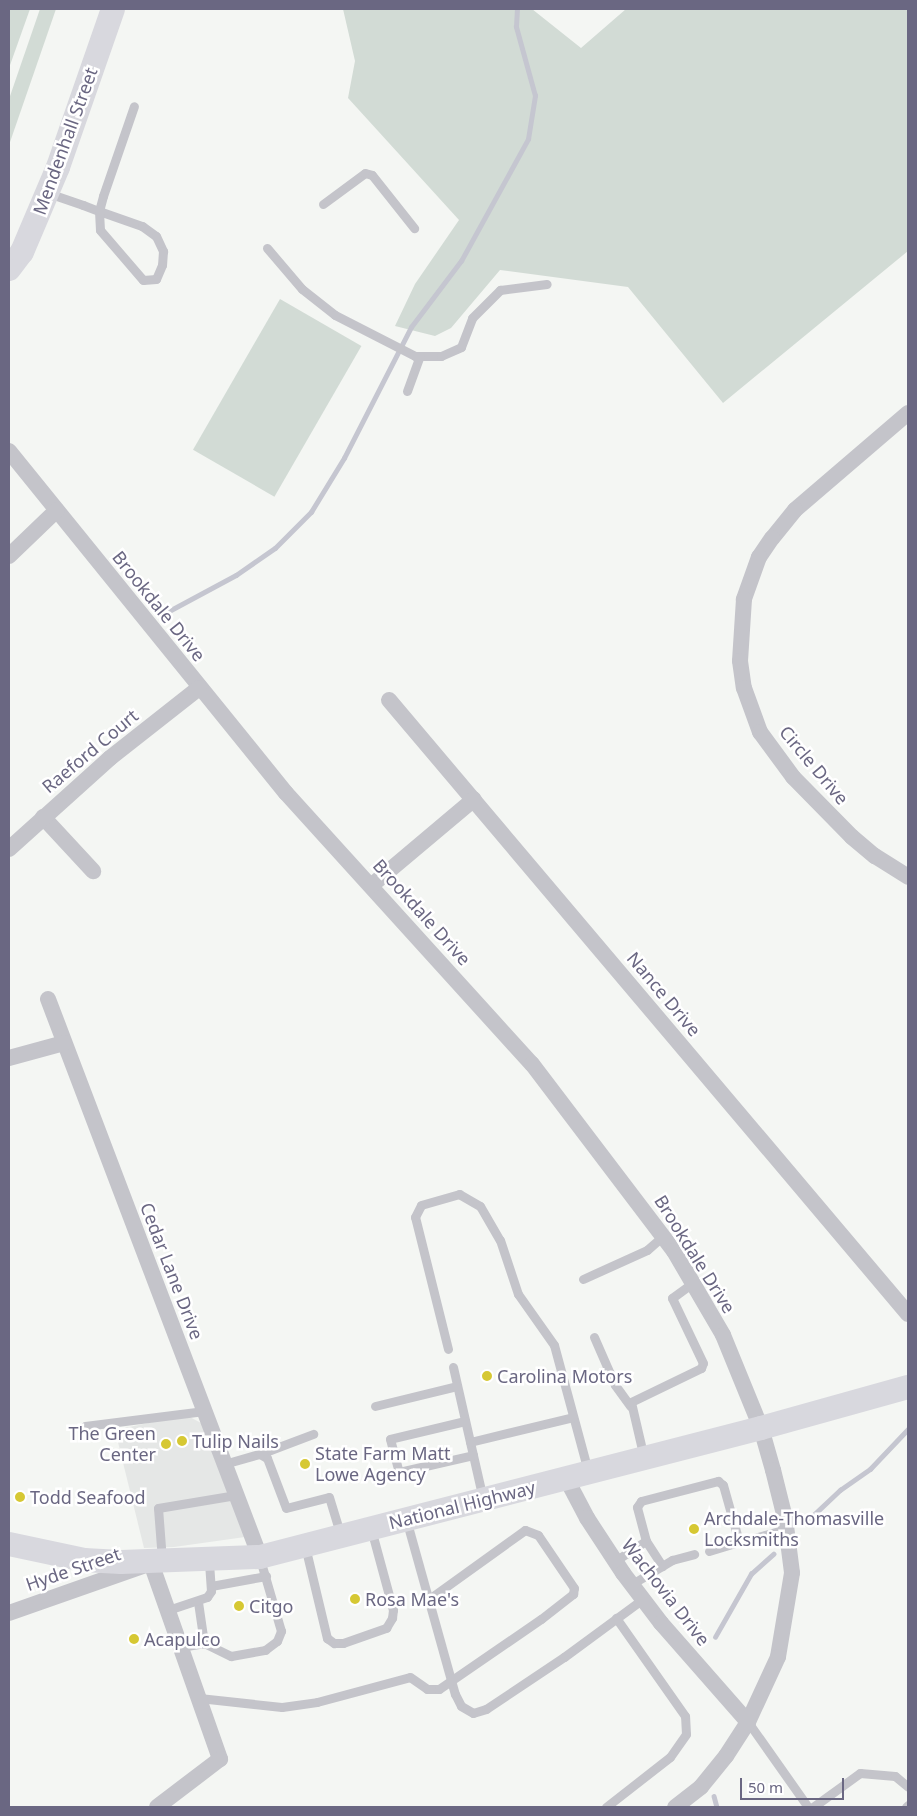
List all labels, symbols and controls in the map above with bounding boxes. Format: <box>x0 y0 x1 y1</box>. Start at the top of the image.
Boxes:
street label: Mendenhall Street <box>28 64 102 218</box>
street label: Brookdale Drive <box>108 547 210 665</box>
street label: Raeford Court <box>38 705 142 797</box>
street label: Circle Drive <box>775 721 853 809</box>
street label: Brookdale Drive <box>369 854 475 970</box>
street label: Nance Drive <box>623 948 705 1040</box>
street label: Brookdale Drive <box>650 1191 740 1317</box>
street label: Cedar Lane Drive <box>136 1200 208 1342</box>
place label: Carolina Motors <box>497 1365 632 1387</box>
marker: Carolina Motors <box>481 1370 493 1382</box>
place label: The Green Center <box>68 1423 156 1466</box>
place label: Tulip Nails <box>192 1430 279 1452</box>
marker: Tulip Nails <box>176 1435 188 1447</box>
marker: The Green Center <box>160 1438 172 1450</box>
place label: State Farm Matt Lowe Agency <box>315 1443 451 1486</box>
marker: State Farm Matt Lowe Agency <box>299 1458 311 1470</box>
street label: National Highway <box>387 1476 537 1534</box>
place label: Todd Seafood <box>30 1486 146 1508</box>
marker: Todd Seafood <box>14 1491 26 1503</box>
place label: Archdale-Thomasville Locksmiths <box>704 1508 884 1550</box>
marker: Archdale-Thomasville Locksmiths <box>688 1523 700 1535</box>
street label: Wachovia Drive <box>618 1534 714 1650</box>
street label: Hyde Street <box>23 1543 123 1595</box>
place label: Rosa Mae's <box>365 1588 459 1610</box>
marker: Rosa Mae's <box>349 1593 361 1605</box>
place label: Citgo <box>249 1595 293 1617</box>
marker: Citgo <box>233 1600 245 1612</box>
place label: Acapulco <box>144 1628 221 1650</box>
marker: Acapulco <box>128 1633 140 1645</box>
scale bar <box>742 1768 846 1800</box>
text: 50 m <box>748 1777 783 1797</box>

